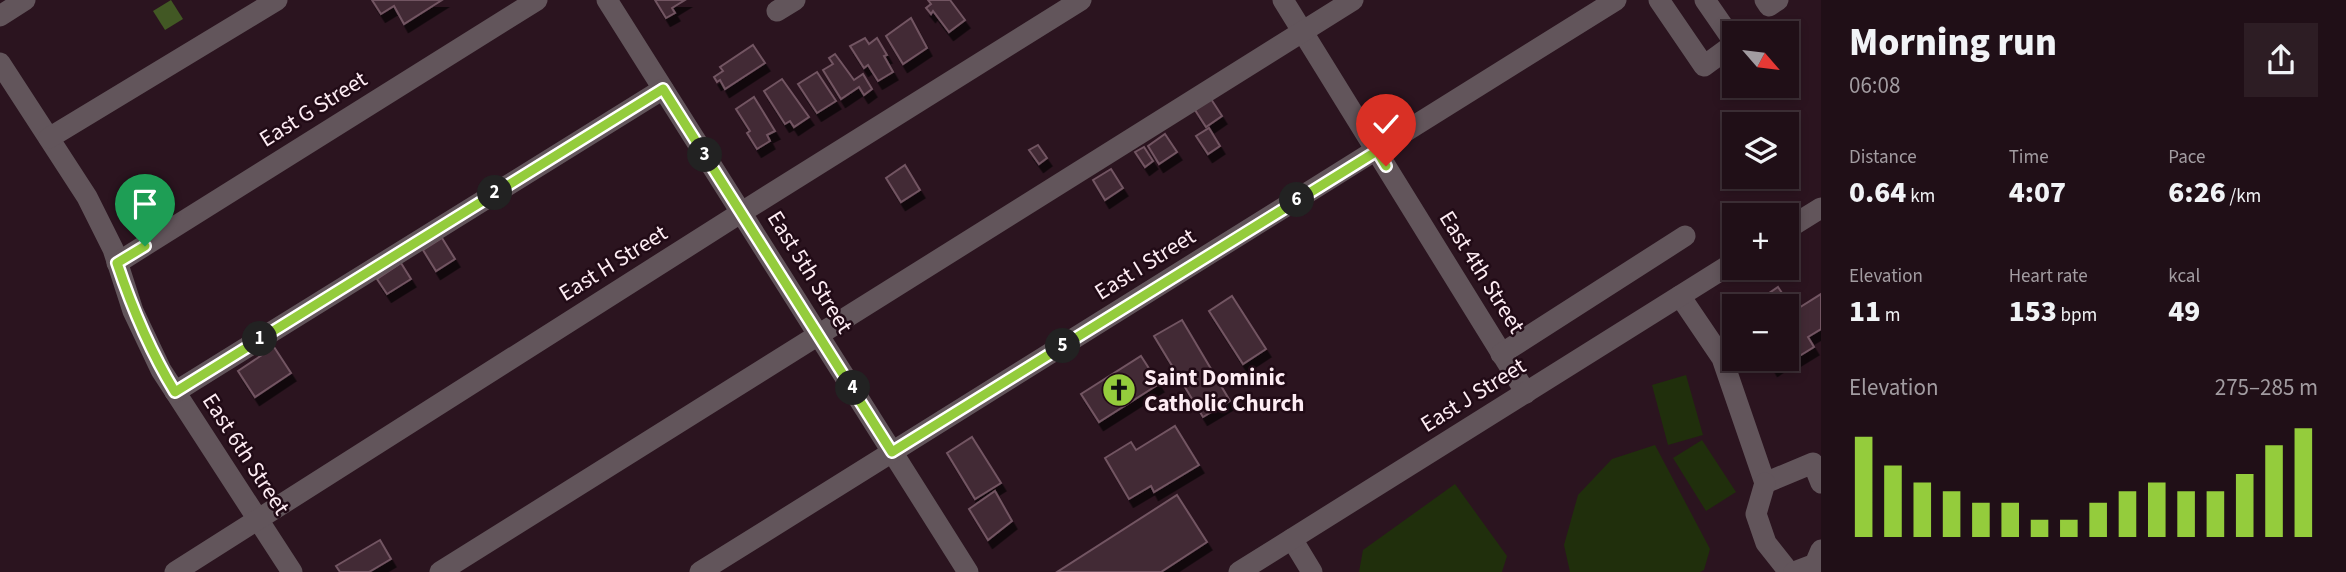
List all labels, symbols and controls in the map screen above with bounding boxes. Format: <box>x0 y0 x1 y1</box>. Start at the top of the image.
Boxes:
text: Morning run <box>1849 16 2057 70</box>
north arrow <box>1722 21 1799 98</box>
map controls <box>1722 21 1799 371</box>
button: share <box>2244 23 2318 97</box>
street label: East G Street <box>253 63 374 155</box>
text: 06:08 <box>1849 69 1900 102</box>
pin <box>1356 94 1416 166</box>
icon: check <box>1367 105 1405 143</box>
button: layers <box>1722 112 1799 189</box>
pin: 3 <box>688 138 722 172</box>
text: 3 <box>699 141 710 168</box>
text: Distance <box>1849 144 1917 171</box>
text: Time <box>2009 144 2049 171</box>
text: Pace <box>2168 144 2206 171</box>
text: 0.64 <box>1849 171 1906 214</box>
text: 4:07 <box>2009 171 2066 214</box>
text: 6:26 <box>2168 171 2226 214</box>
pin <box>115 174 175 246</box>
pin: 2 <box>477 176 512 210</box>
text: 2 <box>489 179 500 206</box>
pin: 6 <box>1280 182 1314 218</box>
text: km <box>1906 183 1935 210</box>
text: /km <box>2226 183 2261 210</box>
icon: arrive <box>126 185 164 223</box>
text: 6 <box>1291 186 1302 213</box>
button: + <box>1722 203 1799 280</box>
street label: East 5th Street <box>759 204 861 340</box>
street label: East 4th Street <box>1431 204 1533 340</box>
street label: East H Street <box>552 216 674 309</box>
street label: East I Street <box>1088 220 1202 308</box>
text: Elevation <box>1849 263 1923 290</box>
text: Heart rate <box>2009 263 2088 290</box>
text: kcal <box>2168 263 2200 290</box>
text: 11 <box>1849 290 1881 333</box>
text: 153 <box>2009 290 2057 333</box>
text: 49 <box>2168 290 2200 333</box>
button: − <box>1722 294 1799 371</box>
text: m <box>1881 302 1901 329</box>
text: bpm <box>2057 302 2097 329</box>
pin: 1 <box>243 322 278 356</box>
text: 1 <box>254 325 265 352</box>
pin: 5 <box>1046 328 1080 364</box>
text: 5 <box>1057 332 1068 359</box>
street label: East J Street <box>1414 349 1532 440</box>
place label: Saint Dominic Catholic Church <box>1144 361 1305 420</box>
pin: 4 <box>836 370 870 406</box>
church icon: Saint Dominic Catholic Church <box>1100 371 1138 409</box>
text: Elevation <box>1849 371 1939 404</box>
text: 275–285 m <box>2215 371 2318 404</box>
text: 4 <box>847 374 858 401</box>
street label: East 6th Street <box>194 387 298 522</box>

